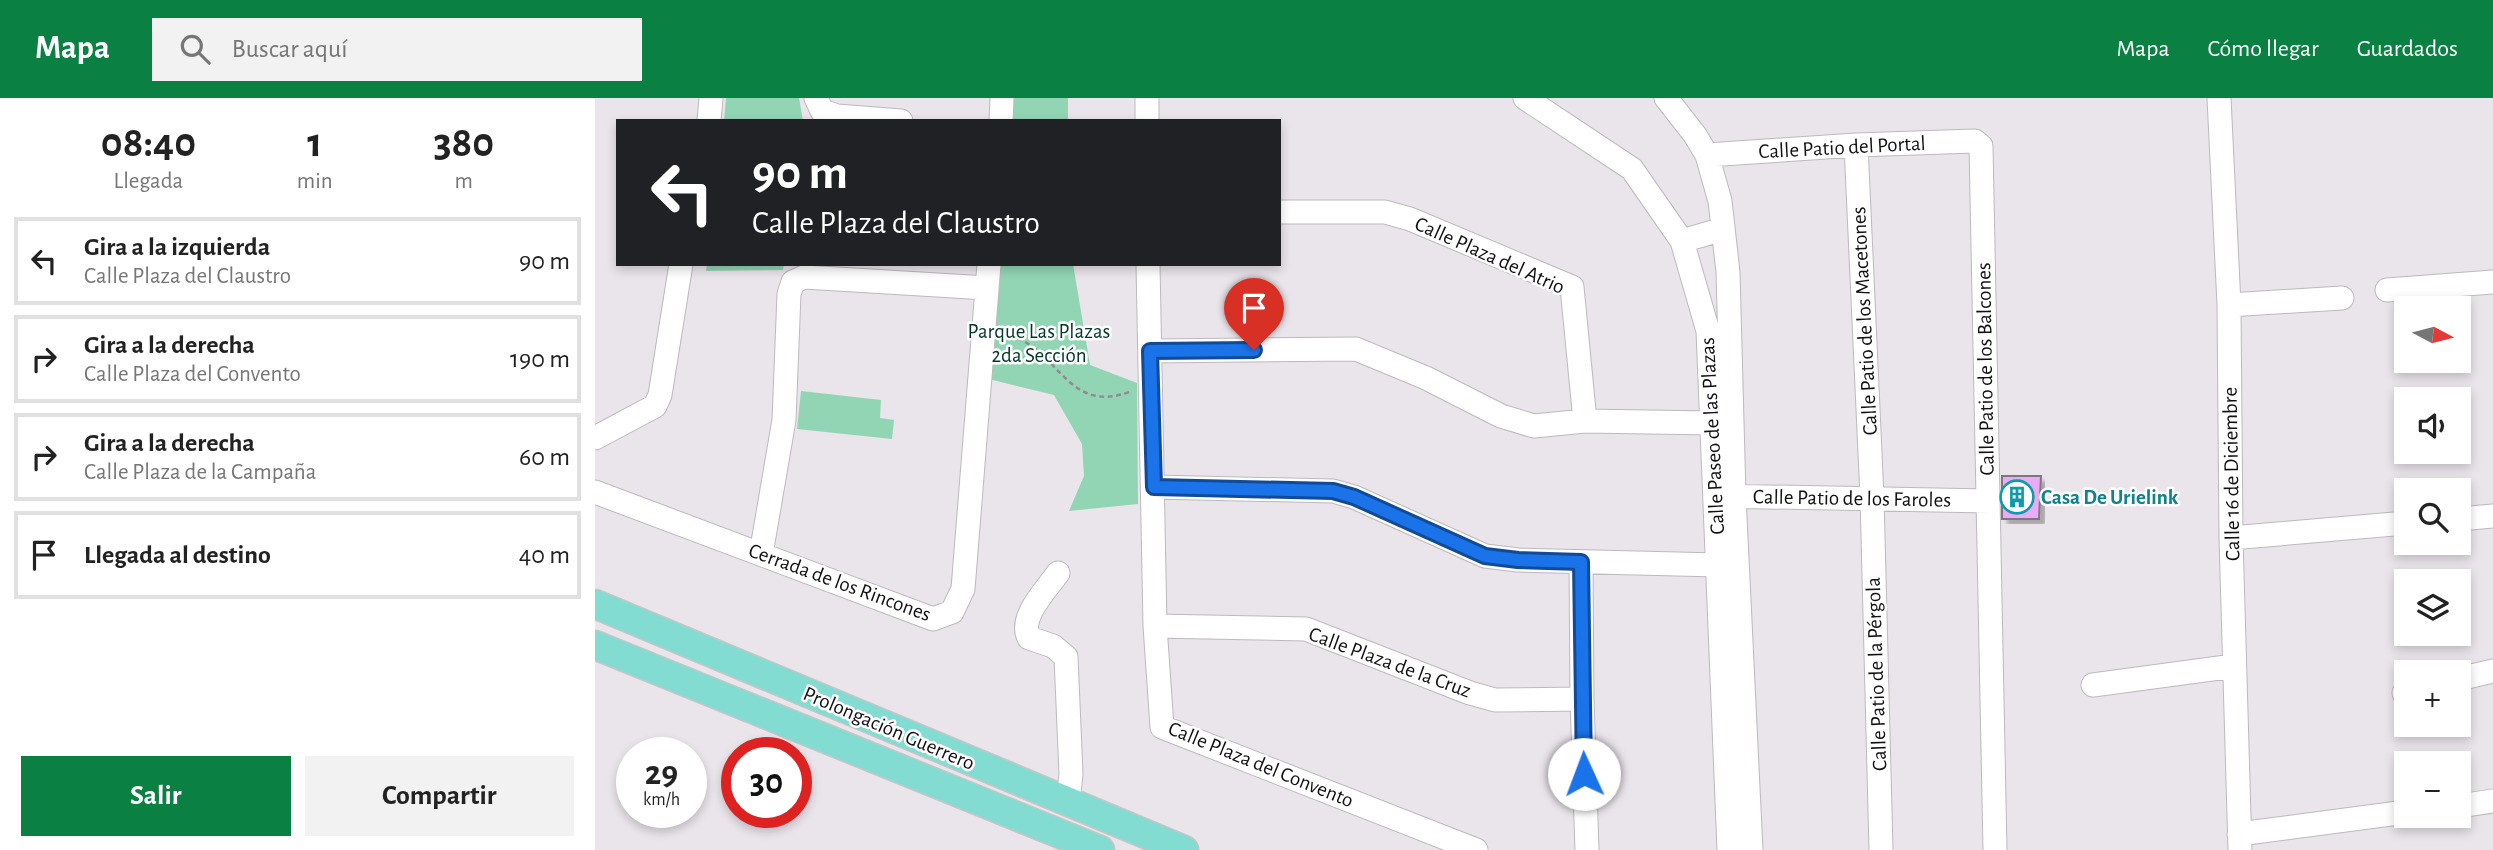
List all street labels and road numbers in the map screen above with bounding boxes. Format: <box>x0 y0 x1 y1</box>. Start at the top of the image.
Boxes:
street label: Calle Patio del Portal <box>1758 133 1926 162</box>
street label: Calle Patio de los Macetones <box>1848 206 1881 436</box>
street label: Calle Plaza del Atrio <box>1412 213 1568 298</box>
street label: Calle Patio de los Balcones <box>1973 262 1998 476</box>
street label: Calle Paseo de las Plazas <box>1697 337 1728 535</box>
street label: Calle 16 de Diciembre <box>2219 387 2244 561</box>
street label: Calle Patio de los Faroles <box>1753 486 1951 511</box>
street label: Cerrada de los Rincones <box>746 540 934 625</box>
street label: Calle Patio de la Pérgola <box>1863 576 1890 771</box>
street label: Calle Plaza de la Cruz <box>1306 623 1474 702</box>
street label: Prolongación Guerrero <box>800 683 978 774</box>
street label: Calle Plaza del Convento <box>1165 718 1356 811</box>

